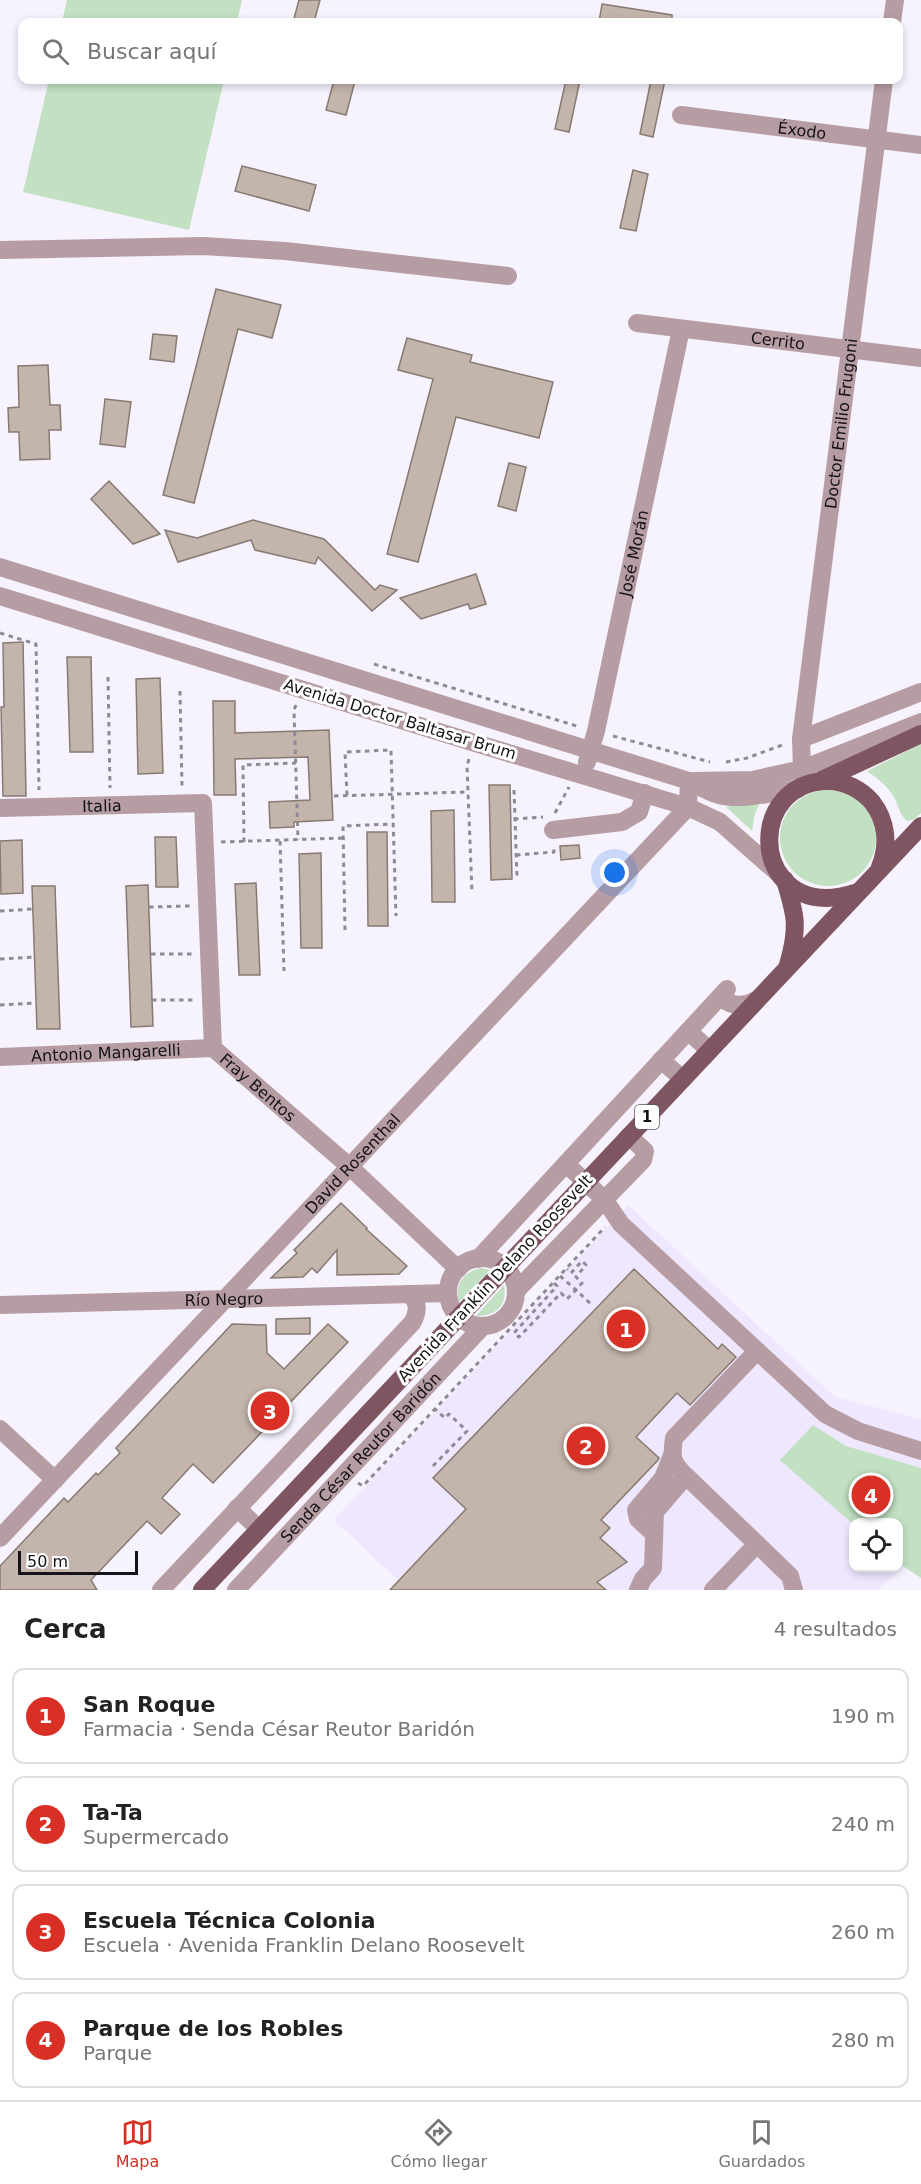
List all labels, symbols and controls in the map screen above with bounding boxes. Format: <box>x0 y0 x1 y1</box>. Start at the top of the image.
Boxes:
search box <box>18 18 903 84</box>
icon: search <box>39 35 72 68</box>
text: Buscar aquí <box>87 39 217 64</box>
street label: Éxodo <box>777 118 827 143</box>
street label: Cerrito <box>750 328 806 353</box>
street label: Doctor Emilio Frugoni <box>821 337 861 510</box>
street label: José Morán <box>615 508 652 599</box>
street label: Avenida Doctor Baltasar Brum <box>282 675 518 763</box>
street label: Italia <box>82 796 122 815</box>
your location <box>600 858 629 887</box>
street label: Antonio Mangarelli <box>31 1040 181 1065</box>
street label: Fray Bentos <box>216 1049 300 1125</box>
road number: 1 <box>635 1105 659 1129</box>
street label: David Rosenthal <box>301 1110 404 1218</box>
street label: Avenida Franklin Delano Roosevelt <box>394 1170 596 1386</box>
street label: Río Negro <box>184 1288 263 1310</box>
pin: 1 <box>606 1306 646 1352</box>
street label: Senda César Reutor Baridón <box>276 1368 445 1546</box>
pin: 3 <box>250 1388 290 1434</box>
pin: 2 <box>566 1424 606 1468</box>
pin: 4 <box>852 1472 890 1518</box>
map controls <box>849 1518 903 1572</box>
button: locate <box>849 1518 903 1572</box>
scale bar <box>18 1548 138 1576</box>
text: 50 m <box>27 1552 68 1571</box>
text: Cerca <box>24 1614 107 1644</box>
text: 4 resultados <box>774 1617 897 1641</box>
text: San Roque <box>83 1692 215 1717</box>
text: 1 <box>39 1704 52 1728</box>
text: 190 m <box>831 1704 895 1728</box>
text: Farmacia · Senda César Reutor Baridón <box>83 1717 475 1741</box>
text: Ta-Ta <box>83 1800 143 1825</box>
text: 2 <box>39 1812 52 1836</box>
text: 240 m <box>831 1812 895 1836</box>
text: Supermercado <box>83 1825 229 1849</box>
text: Escuela Técnica Colonia <box>83 1908 376 1933</box>
text: 3 <box>39 1920 52 1944</box>
text: 260 m <box>831 1920 895 1944</box>
text: Escuela · Avenida Franklin Delano Roosevelt <box>83 1933 525 1957</box>
text: Parque de los Robles <box>83 2016 343 2041</box>
text: 4 <box>39 2028 52 2052</box>
text: 280 m <box>831 2028 895 2052</box>
text: Parque <box>83 2041 152 2065</box>
tab: Mapa <box>116 2116 159 2171</box>
tab: Cómo llegar <box>390 2116 487 2171</box>
tab: Guardados <box>718 2116 805 2171</box>

